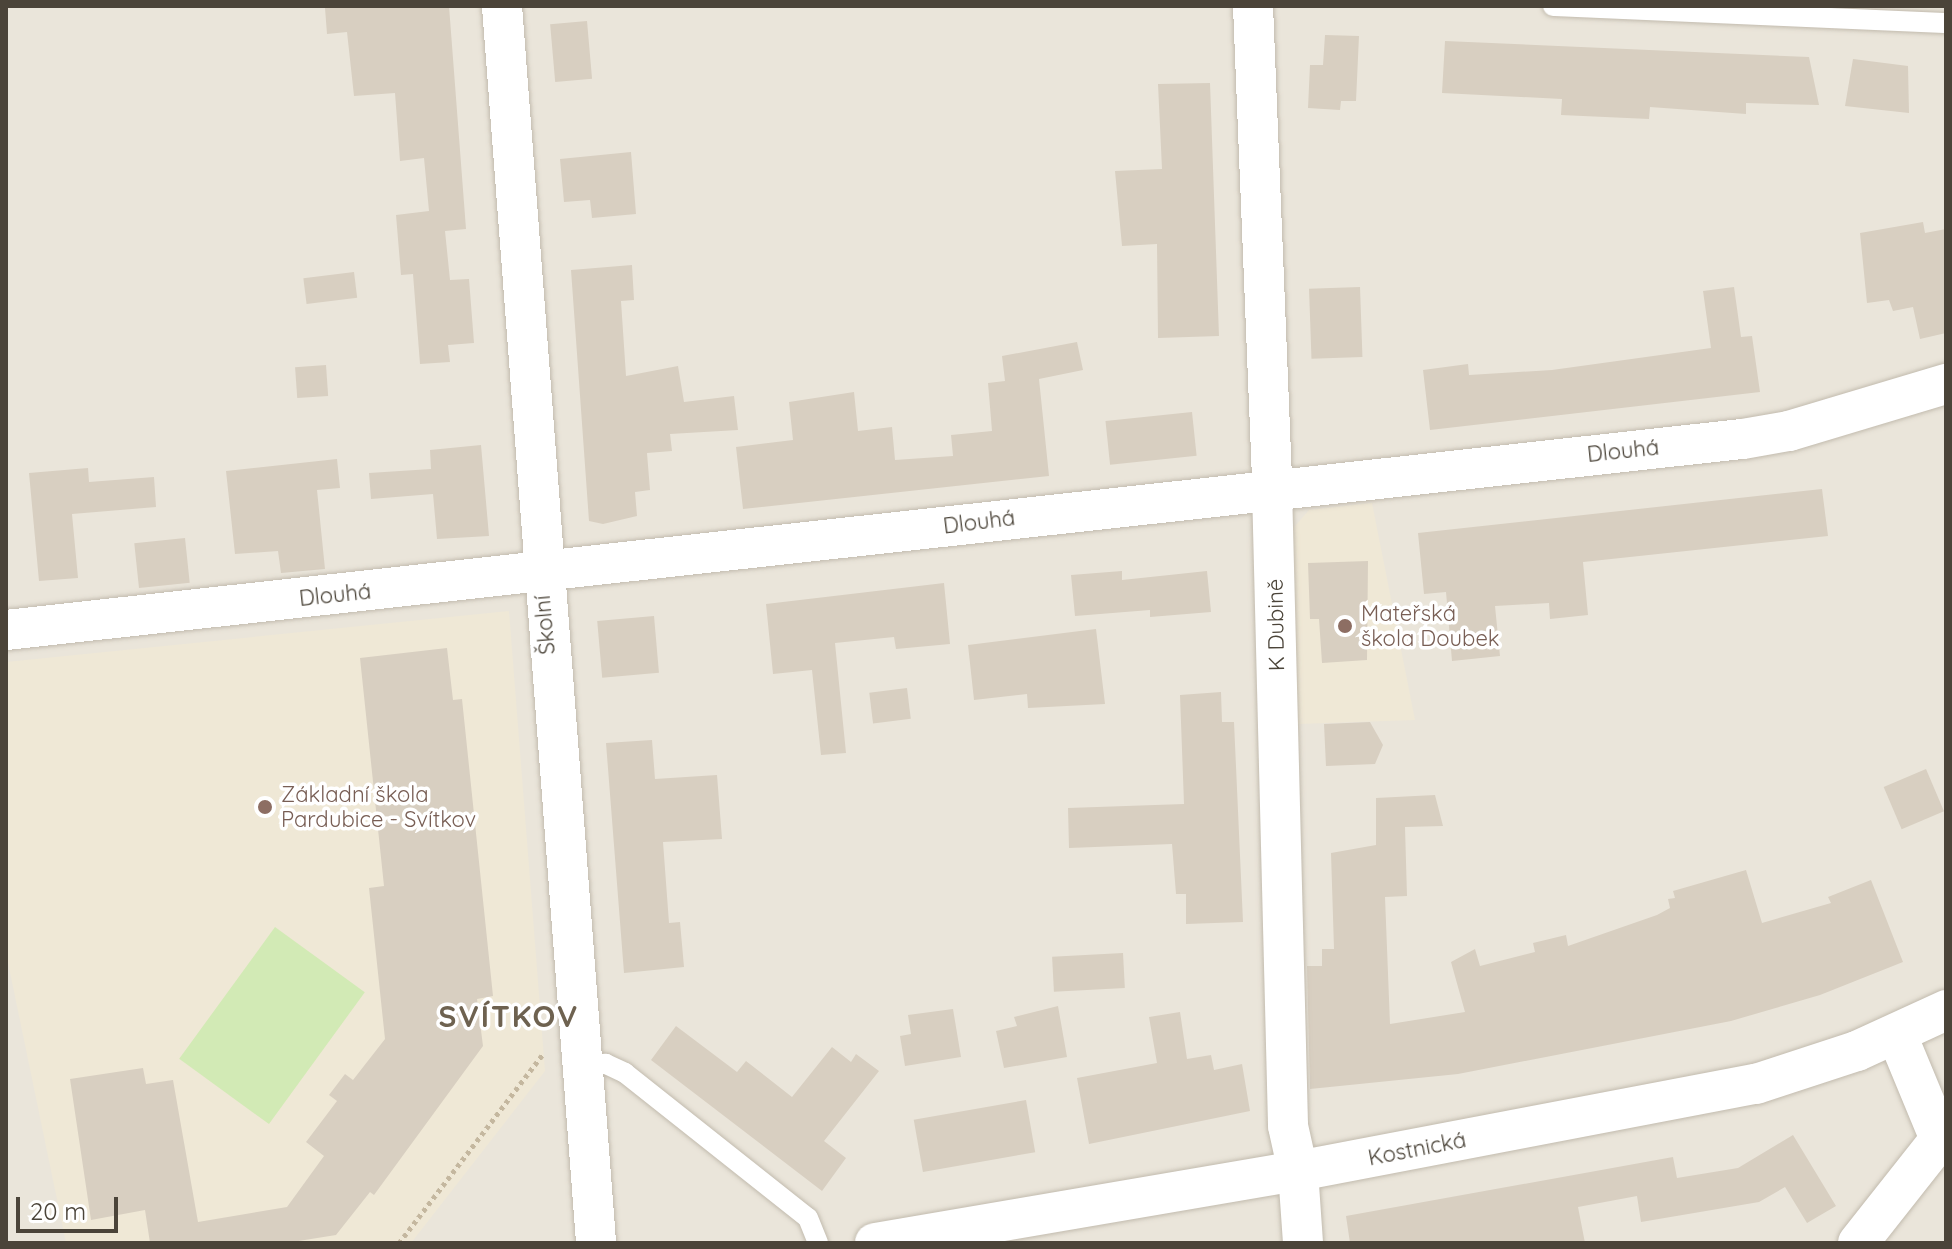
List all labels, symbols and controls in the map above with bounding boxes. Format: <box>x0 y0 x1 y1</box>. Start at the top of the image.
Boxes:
street label: Dlouhá <box>1586 434 1660 468</box>
street label: Dlouhá <box>942 504 1016 540</box>
street label: Dlouhá <box>298 578 372 612</box>
street label: K Dubině <box>1262 579 1290 671</box>
street label: Školní <box>529 594 561 656</box>
place label: Mateřská škola Doubek <box>1361 600 1500 652</box>
marker: Mateřská škola Doubek <box>1336 617 1354 635</box>
place label: Základní škola Pardubice - Svítkov <box>281 781 476 832</box>
marker: Základní škola Pardubice - Svítkov <box>256 798 274 816</box>
district label: SVÍTKOV <box>439 998 579 1034</box>
street label: Kostnická <box>1366 1127 1468 1171</box>
scale bar <box>20 1181 122 1231</box>
text: 20 m <box>30 1196 86 1226</box>

